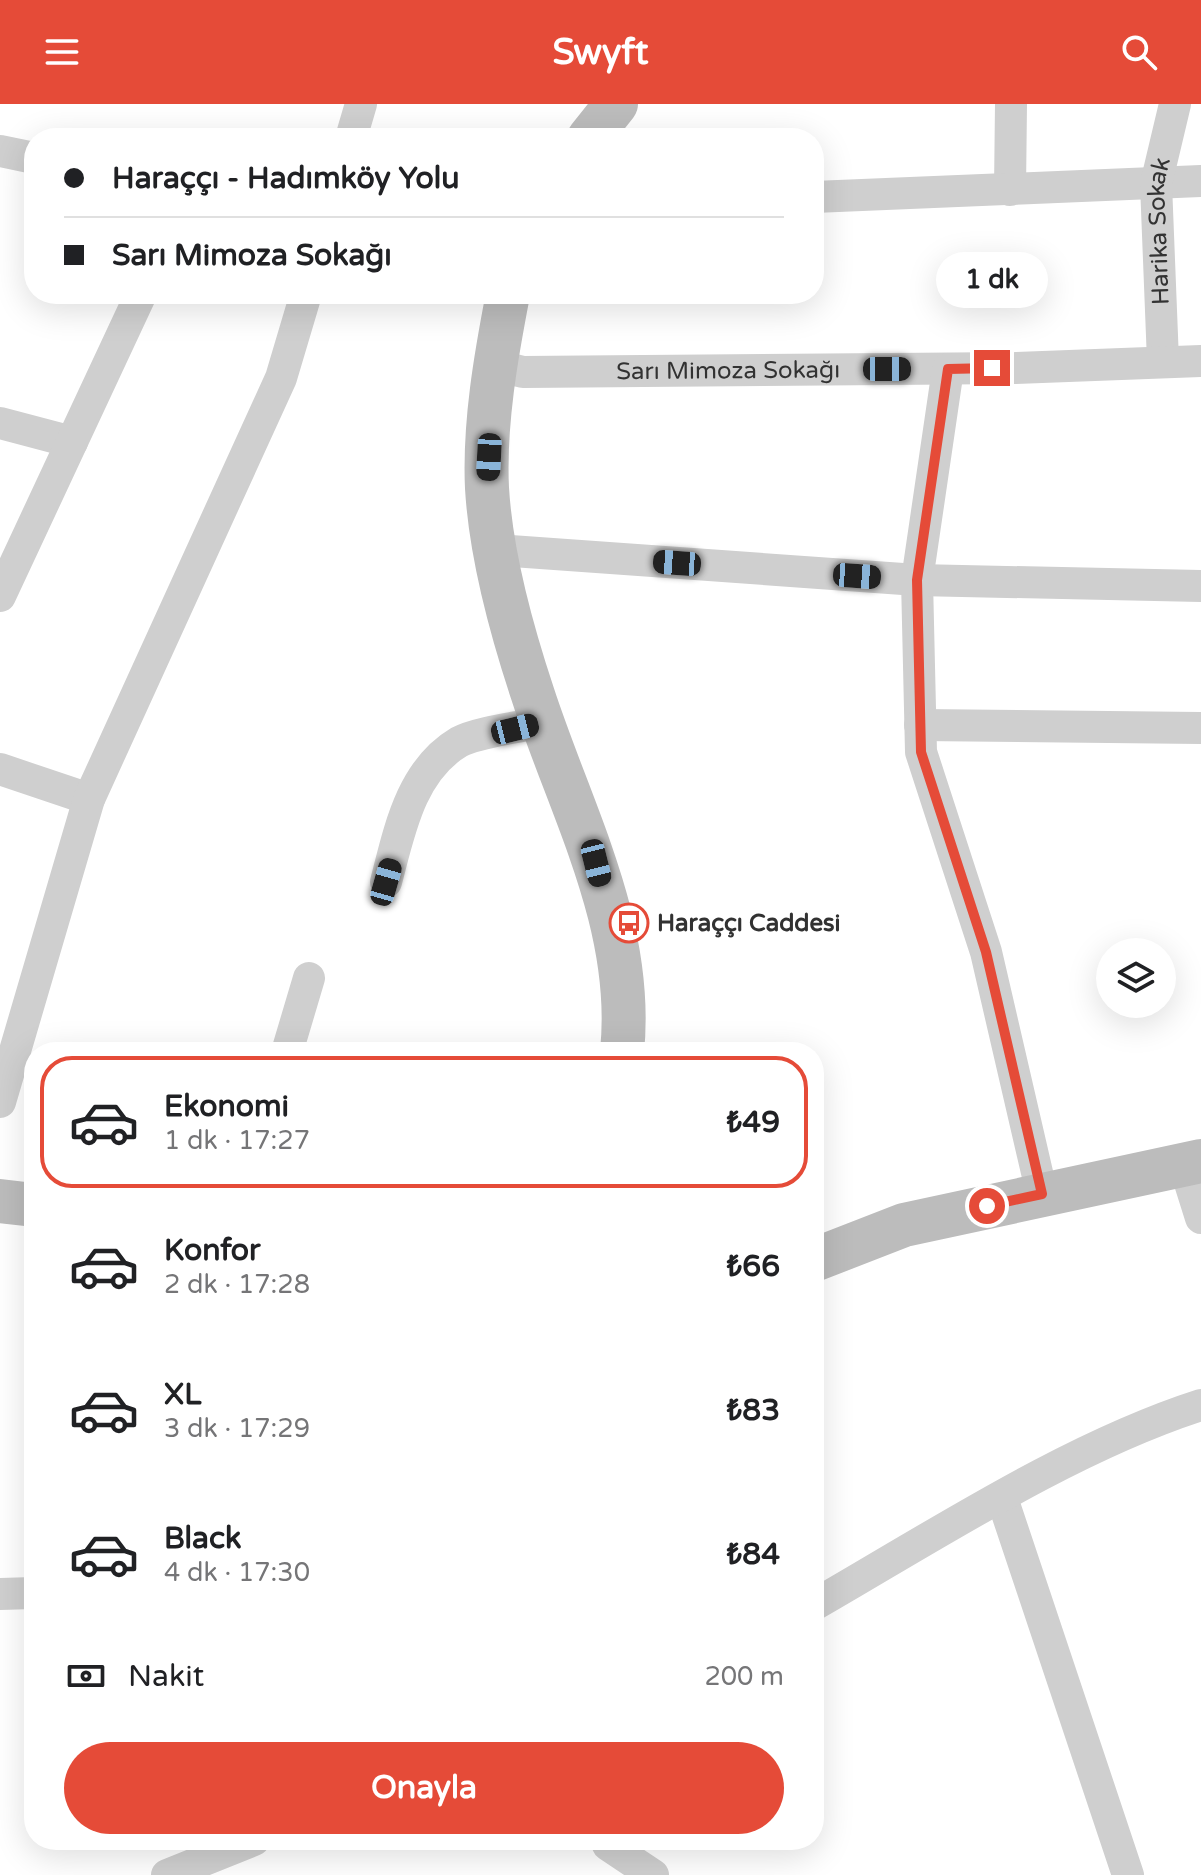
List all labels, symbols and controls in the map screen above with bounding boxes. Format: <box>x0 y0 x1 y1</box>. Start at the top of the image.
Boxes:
icon: menu <box>40 30 84 74</box>
icon: search <box>1117 30 1161 74</box>
text: Swyft <box>552 31 649 74</box>
street label: Harika Sokak <box>1142 155 1177 306</box>
text: Haraççı - Hadımköy Yolu <box>112 160 459 197</box>
text: Sarı Mimoza Sokağı <box>112 237 392 274</box>
callout: 1 dk <box>936 252 1048 308</box>
text: 1 dk <box>965 264 1019 295</box>
route end <box>974 350 1010 386</box>
street label: Sarı Mimoza Sokağı <box>616 355 840 386</box>
car <box>863 357 911 381</box>
car <box>476 432 502 482</box>
car <box>652 549 702 577</box>
car <box>832 562 882 590</box>
car <box>489 712 541 746</box>
car <box>579 837 613 889</box>
car <box>368 856 404 908</box>
bus stop icon: Haraççı Caddesi <box>608 902 650 944</box>
place label: Haraççı Caddesi <box>657 909 841 938</box>
map controls <box>1096 938 1176 1018</box>
button: layers <box>1096 938 1176 1018</box>
icon: car <box>68 1086 140 1158</box>
text: Ekonomi <box>164 1088 289 1125</box>
text: ₺49 <box>726 1104 780 1141</box>
text: 1 dk · 17:27 <box>164 1125 310 1156</box>
route start <box>969 1188 1005 1224</box>
icon: car <box>68 1230 140 1302</box>
text: Konfor <box>164 1232 261 1269</box>
text: ₺66 <box>726 1248 780 1285</box>
text: 2 dk · 17:28 <box>164 1269 310 1300</box>
icon: car <box>68 1374 140 1446</box>
text: XL <box>164 1376 201 1413</box>
text: ₺83 <box>726 1392 780 1429</box>
text: 3 dk · 17:29 <box>164 1413 310 1444</box>
icon: car <box>68 1518 140 1590</box>
text: Black <box>164 1520 241 1557</box>
text: ₺84 <box>726 1536 780 1573</box>
text: 4 dk · 17:30 <box>164 1557 310 1588</box>
icon: cash <box>64 1654 108 1698</box>
text: Nakit <box>128 1658 204 1695</box>
text: 200 m <box>704 1661 784 1692</box>
button: Onayla <box>64 1742 784 1834</box>

